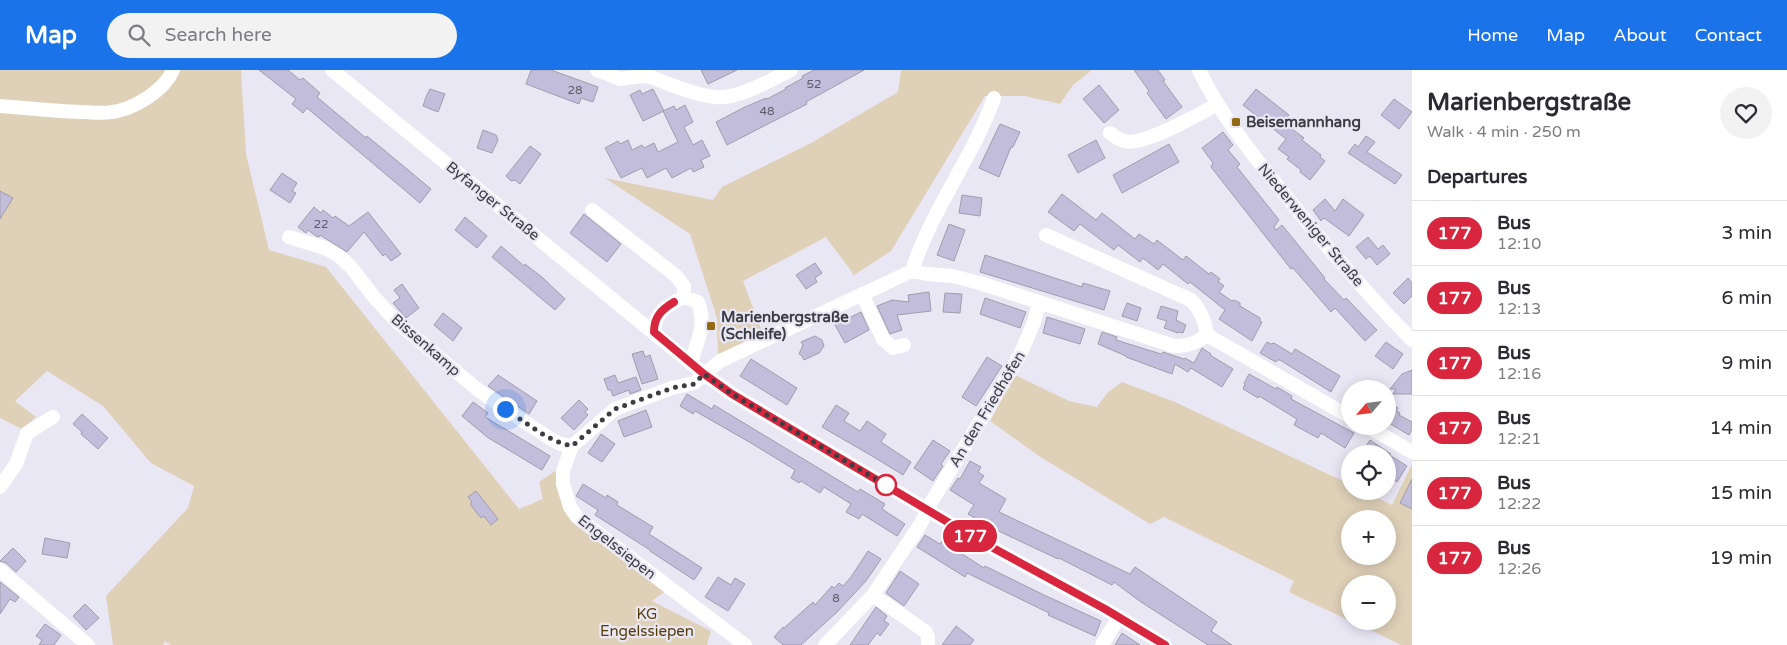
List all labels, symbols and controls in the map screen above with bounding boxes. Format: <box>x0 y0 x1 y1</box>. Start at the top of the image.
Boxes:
search box <box>107 13 457 58</box>
text: Map <box>25 21 77 50</box>
icon: search <box>125 21 153 49</box>
text: Search here <box>165 24 272 46</box>
text: Home <box>1467 24 1518 46</box>
text: Map <box>1546 24 1585 46</box>
text: About <box>1613 24 1667 46</box>
text: Contact <box>1695 24 1762 46</box>
house number: 52 <box>806 77 822 91</box>
house number: 28 <box>567 83 583 97</box>
button: heart <box>1720 87 1772 139</box>
text: Marienbergstraße <box>1427 88 1631 117</box>
house number: 48 <box>759 104 775 118</box>
place label: Beisemannhang <box>1246 113 1361 132</box>
marker: Beisemannhang <box>1230 116 1242 128</box>
text: Walk · 4 min · 250 m <box>1427 122 1581 142</box>
street label: Byfanger Straße <box>443 158 543 244</box>
street label: Niederweniger Straße <box>1254 160 1368 290</box>
text: Departures <box>1427 166 1527 188</box>
text: Bus <box>1497 212 1531 234</box>
house number: 22 <box>313 217 329 231</box>
text: 177 <box>1438 222 1471 244</box>
text: 3 min <box>1721 222 1772 244</box>
text: 12:10 <box>1497 234 1541 254</box>
text: Bus <box>1497 277 1531 299</box>
text: 177 <box>1438 287 1471 309</box>
text: 6 min <box>1721 287 1772 309</box>
text: 12:13 <box>1497 299 1541 319</box>
place label: Marienbergstraße (Schleife) <box>721 308 849 343</box>
street label: Bissenkamp <box>388 310 464 380</box>
marker: Marienbergstraße (Schleife) <box>705 320 717 332</box>
text: Bus <box>1497 342 1531 364</box>
street label: An den Friedhöfen <box>945 348 1029 470</box>
text: 177 <box>1438 352 1471 374</box>
text: 9 min <box>1721 352 1772 374</box>
text: 12:16 <box>1497 364 1541 384</box>
north arrow <box>1341 380 1396 435</box>
map controls <box>1341 380 1396 630</box>
your location <box>493 397 518 422</box>
text: Bus <box>1497 407 1531 429</box>
text: 177 <box>1438 417 1471 439</box>
text: 14 min <box>1709 417 1772 439</box>
text: 12:21 <box>1497 429 1541 449</box>
button: locate <box>1341 445 1396 500</box>
text: Bus <box>1497 472 1531 494</box>
unlabelled marker <box>875 474 897 496</box>
text: 177 <box>1438 482 1471 504</box>
text: 15 min <box>1709 482 1772 504</box>
text: 12:22 <box>1497 494 1541 514</box>
button: + <box>1341 510 1396 565</box>
street label: Engelssiepen <box>574 511 660 583</box>
line badge: 177 <box>941 520 999 552</box>
text: 177 <box>953 525 987 547</box>
text: Bus <box>1497 537 1531 559</box>
text: 177 <box>1438 547 1471 569</box>
text: 19 min <box>1709 547 1772 569</box>
text: 12:26 <box>1497 559 1541 579</box>
button: − <box>1341 575 1396 630</box>
house number: 8 <box>832 591 840 605</box>
park label: KG Engelssiepen <box>600 605 694 640</box>

